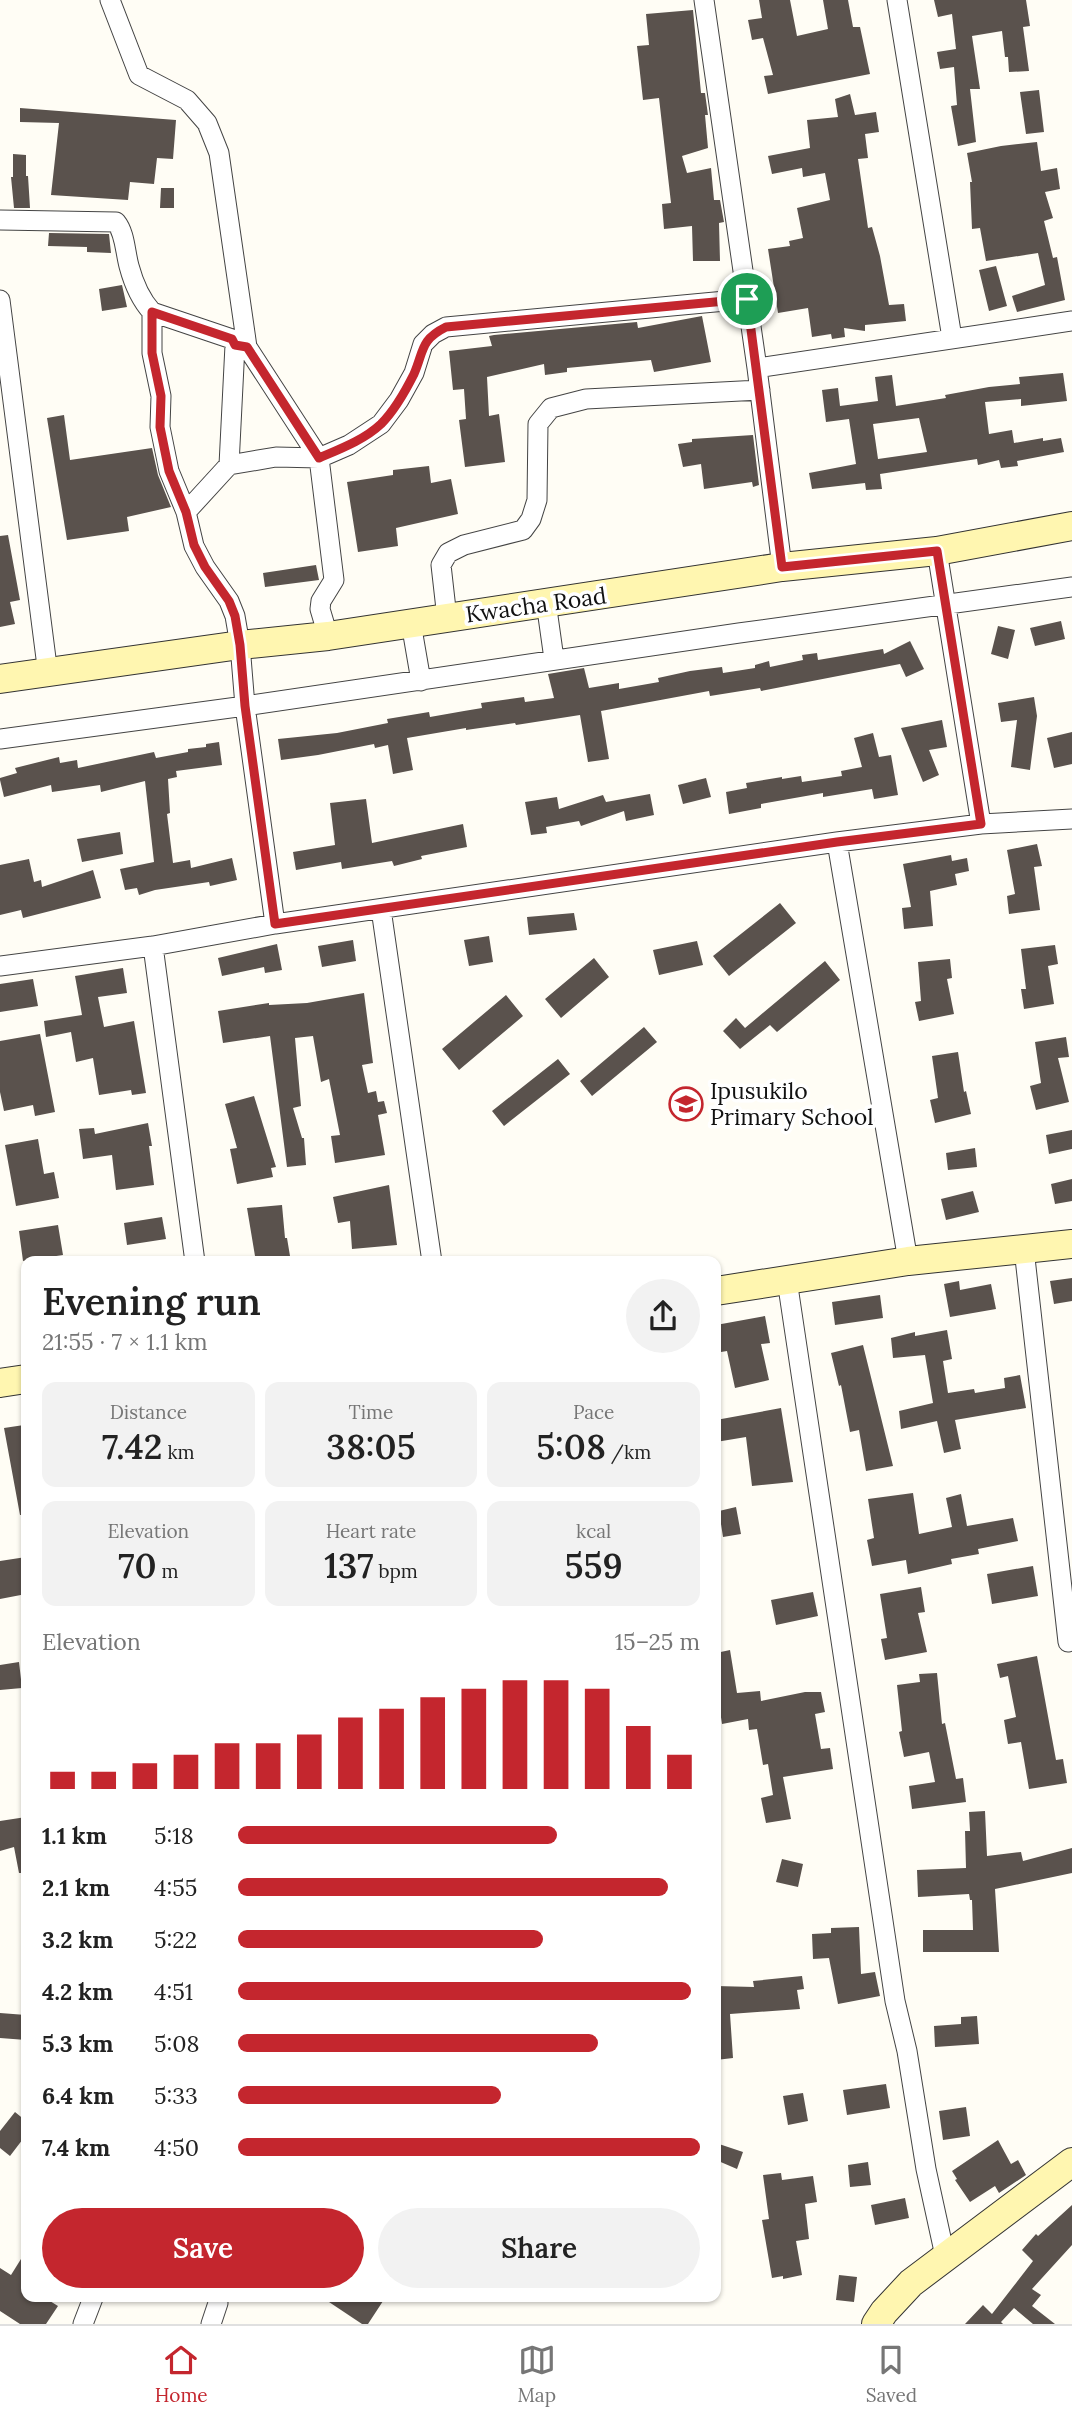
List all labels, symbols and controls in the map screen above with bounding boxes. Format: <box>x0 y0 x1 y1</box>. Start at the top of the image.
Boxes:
pin <box>717 269 777 329</box>
icon: arrive <box>728 280 766 318</box>
street label: Kwacha Road <box>464 580 608 629</box>
place label: Ipusukilo Primary School <box>710 1076 874 1131</box>
school or university icon: Ipusukilo Primary School <box>667 1085 705 1123</box>
text: Evening run <box>42 1277 261 1325</box>
button: share <box>626 1279 700 1353</box>
text: 21:55 · 7 × 1.1 km <box>42 1327 208 1356</box>
text: Distance <box>110 1400 187 1424</box>
text: Time <box>349 1400 393 1424</box>
text: Pace <box>573 1400 614 1424</box>
text: 7.42 <box>102 1424 162 1469</box>
text: 38:05 <box>326 1424 416 1469</box>
text: 5:08 <box>536 1424 606 1469</box>
text: km <box>162 1440 195 1464</box>
text: /km <box>606 1440 651 1464</box>
text: Elevation <box>108 1519 189 1543</box>
text: Heart rate <box>326 1519 416 1543</box>
text: kcal <box>576 1519 611 1543</box>
text: 70 <box>118 1543 157 1588</box>
text: 137 <box>324 1543 373 1588</box>
text: 559 <box>565 1543 623 1588</box>
text: m <box>157 1559 179 1583</box>
text: bpm <box>373 1559 418 1583</box>
text: Elevation <box>42 1627 141 1656</box>
text: 15–25 m <box>615 1627 700 1656</box>
text: 1.1 km <box>42 1821 107 1850</box>
text: 5:18 <box>154 1821 194 1850</box>
text: 2.1 km <box>42 1873 110 1902</box>
text: 4:55 <box>154 1873 197 1902</box>
text: 3.2 km <box>42 1925 113 1954</box>
text: 5:22 <box>154 1925 197 1954</box>
text: 4.2 km <box>42 1977 113 2006</box>
text: 4:51 <box>154 1977 193 2006</box>
text: 5.3 km <box>42 2029 114 2058</box>
text: 5:08 <box>154 2029 200 2058</box>
text: 6.4 km <box>42 2081 114 2110</box>
text: 5:33 <box>154 2081 198 2110</box>
text: 7.4 km <box>42 2133 110 2162</box>
text: 4:50 <box>154 2133 199 2162</box>
button: Save <box>42 2208 364 2288</box>
button: Share <box>378 2208 700 2288</box>
tab: Home <box>155 2341 208 2407</box>
tab: Map <box>517 2341 556 2407</box>
tab: Saved <box>866 2341 917 2407</box>

